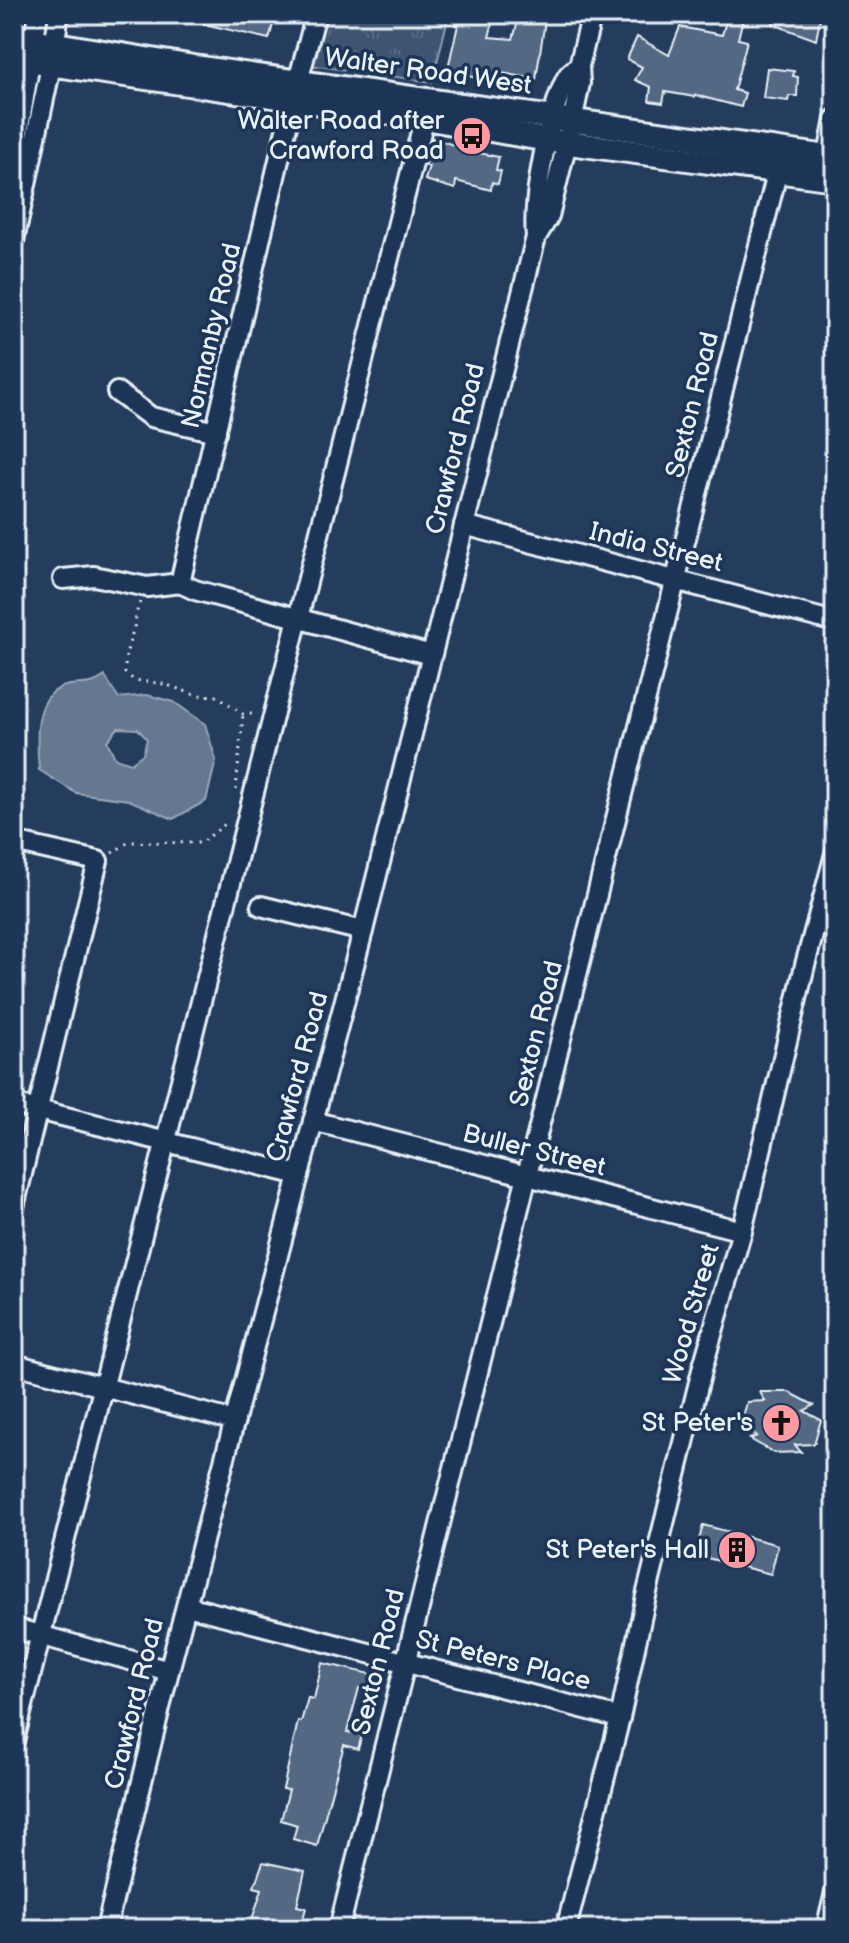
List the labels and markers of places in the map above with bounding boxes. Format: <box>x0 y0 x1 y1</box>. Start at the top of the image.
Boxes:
place label: Walter Road after Crawford Road <box>238 106 445 167</box>
bus stop icon: Walter Road after Crawford Road <box>451 115 493 157</box>
church icon: St Peter's <box>760 1402 802 1444</box>
place label: St Peter's <box>642 1408 753 1439</box>
building icon: St Peter's Hall <box>716 1529 758 1571</box>
place label: St Peter's Hall <box>545 1535 709 1566</box>

